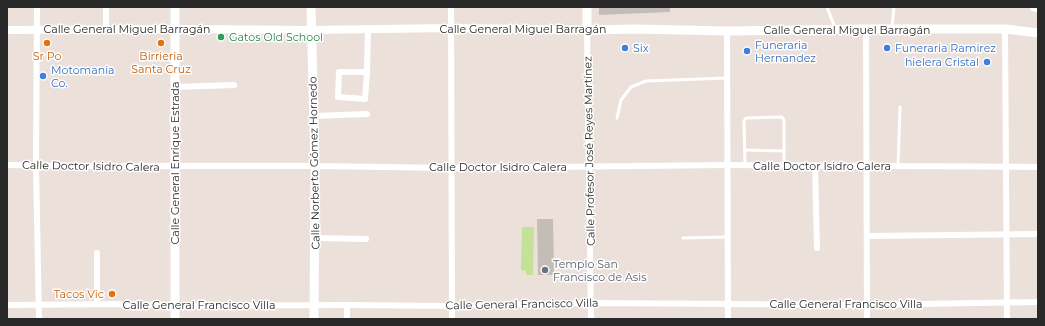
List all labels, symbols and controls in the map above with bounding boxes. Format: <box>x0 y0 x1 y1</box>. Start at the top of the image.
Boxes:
street label: Calle General Miguel Barragán <box>43 22 211 36</box>
street label: Calle General Miguel Barragán <box>439 22 607 36</box>
street label: Calle General Miguel Barragán <box>763 23 931 37</box>
place label: Gatos Old School <box>229 30 323 44</box>
marker: Gatos Old School <box>216 32 226 42</box>
marker: Sr Po <box>42 38 52 48</box>
marker: Birrieria Santa Cruz <box>156 38 166 48</box>
place label: Funeraria Hernandez <box>755 38 816 65</box>
place label: Six <box>633 41 649 55</box>
place label: Funeraria Ramirez <box>895 41 996 55</box>
marker: Six <box>620 43 630 53</box>
marker: Funeraria Ramirez <box>882 43 892 53</box>
marker: Funeraria Hernandez <box>742 46 752 56</box>
place label: Sr Po <box>33 49 61 63</box>
place label: Birrieria Santa Cruz <box>131 49 191 76</box>
place label: hielera Cristal <box>905 55 979 69</box>
street label: Calle Profesor José Reyes Martínez <box>580 56 598 246</box>
marker: hielera Cristal <box>982 57 992 67</box>
place label: Motomania Co. <box>51 63 115 90</box>
marker: Motomania Co. <box>38 71 48 81</box>
street label: Calle Norberto Gómez Hornedo <box>305 76 323 250</box>
street label: Calle General Enrique Estrada <box>168 81 182 245</box>
street label: Calle Doctor Isidro Calera <box>22 158 160 174</box>
street label: Calle Doctor Isidro Calera <box>753 159 891 173</box>
street label: Calle Doctor Isidro Calera <box>429 160 567 174</box>
place label: Templo San Francisco de Asis <box>553 257 647 284</box>
marker: Templo San Francisco de Asis <box>540 265 550 275</box>
place label: Tacos Vic <box>54 287 104 301</box>
marker: Tacos Vic <box>107 289 117 299</box>
street label: Calle General Francisco Villa <box>445 296 599 312</box>
street label: Calle General Francisco Villa <box>769 297 923 311</box>
street label: Calle General Francisco Villa <box>122 298 276 312</box>

